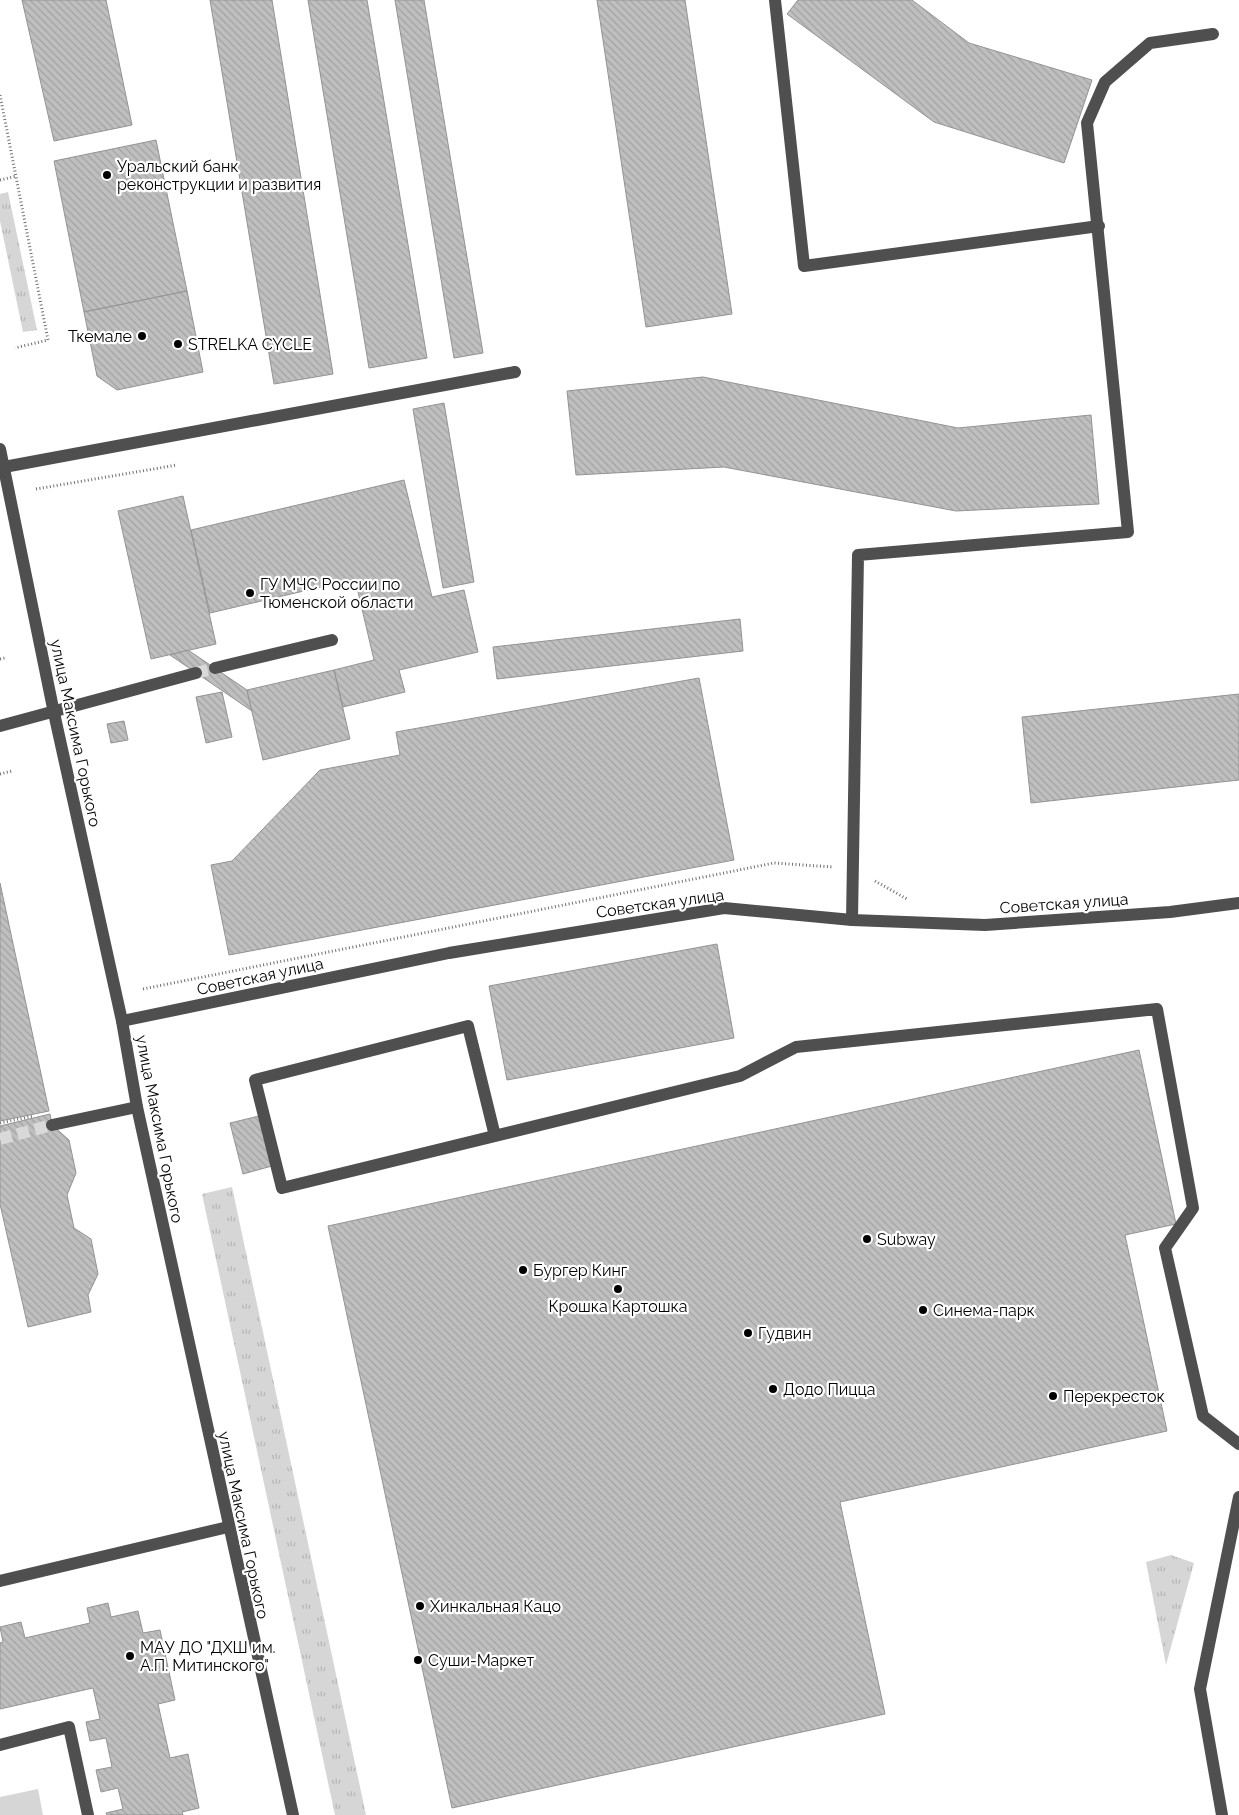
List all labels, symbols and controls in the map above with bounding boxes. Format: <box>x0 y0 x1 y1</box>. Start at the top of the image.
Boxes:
place label: Уральский банк реконструкции и развития <box>117 157 321 194</box>
marker: Уральский банк реконструкции и развития <box>101 169 113 181</box>
place label: Ткемале <box>68 327 132 346</box>
marker: Ткемале <box>136 330 148 342</box>
place label: STRELKA CYCLE <box>188 335 312 354</box>
marker: STRELKA CYCLE <box>172 338 184 350</box>
place label: ГУ МЧС России по Тюменской области <box>260 575 413 612</box>
marker: ГУ МЧС России по Тюменской области <box>244 587 256 599</box>
street label: улица Максима Горького <box>46 638 105 829</box>
street label: Советская улица <box>595 885 725 922</box>
street label: Советская улица <box>999 890 1129 917</box>
street label: Советская улица <box>195 954 325 999</box>
street label: улица Максима Горького <box>132 1033 187 1225</box>
place label: Subway <box>877 1230 936 1249</box>
marker: Subway <box>861 1233 873 1245</box>
place label: Бургер Кинг <box>533 1261 628 1280</box>
marker: Бургер Кинг <box>517 1264 529 1276</box>
marker: Крошка Картошка <box>612 1283 624 1295</box>
place label: Крошка Картошка <box>548 1297 688 1316</box>
place label: Синема-парк <box>933 1301 1035 1320</box>
marker: Синема-парк <box>917 1304 929 1316</box>
place label: Гудвин <box>758 1324 812 1343</box>
marker: Гудвин <box>742 1327 754 1339</box>
place label: Додо Пицца <box>783 1380 876 1399</box>
marker: Додо Пицца <box>767 1383 779 1395</box>
place label: Перекресток <box>1063 1387 1165 1406</box>
marker: Перекресток <box>1047 1390 1059 1402</box>
street label: улица Максима Горького <box>214 1430 273 1621</box>
place label: Хинкальная Кацо <box>430 1597 561 1616</box>
marker: Хинкальная Кацо <box>414 1600 426 1612</box>
place label: МАУ ДО "ДХШ им. А.П. Митинского" <box>140 1638 276 1675</box>
marker: МАУ ДО "ДХШ им. А.П. Митинского" <box>124 1650 136 1662</box>
place label: Суши-Маркет <box>428 1651 534 1670</box>
marker: Суши-Маркет <box>412 1654 424 1666</box>

